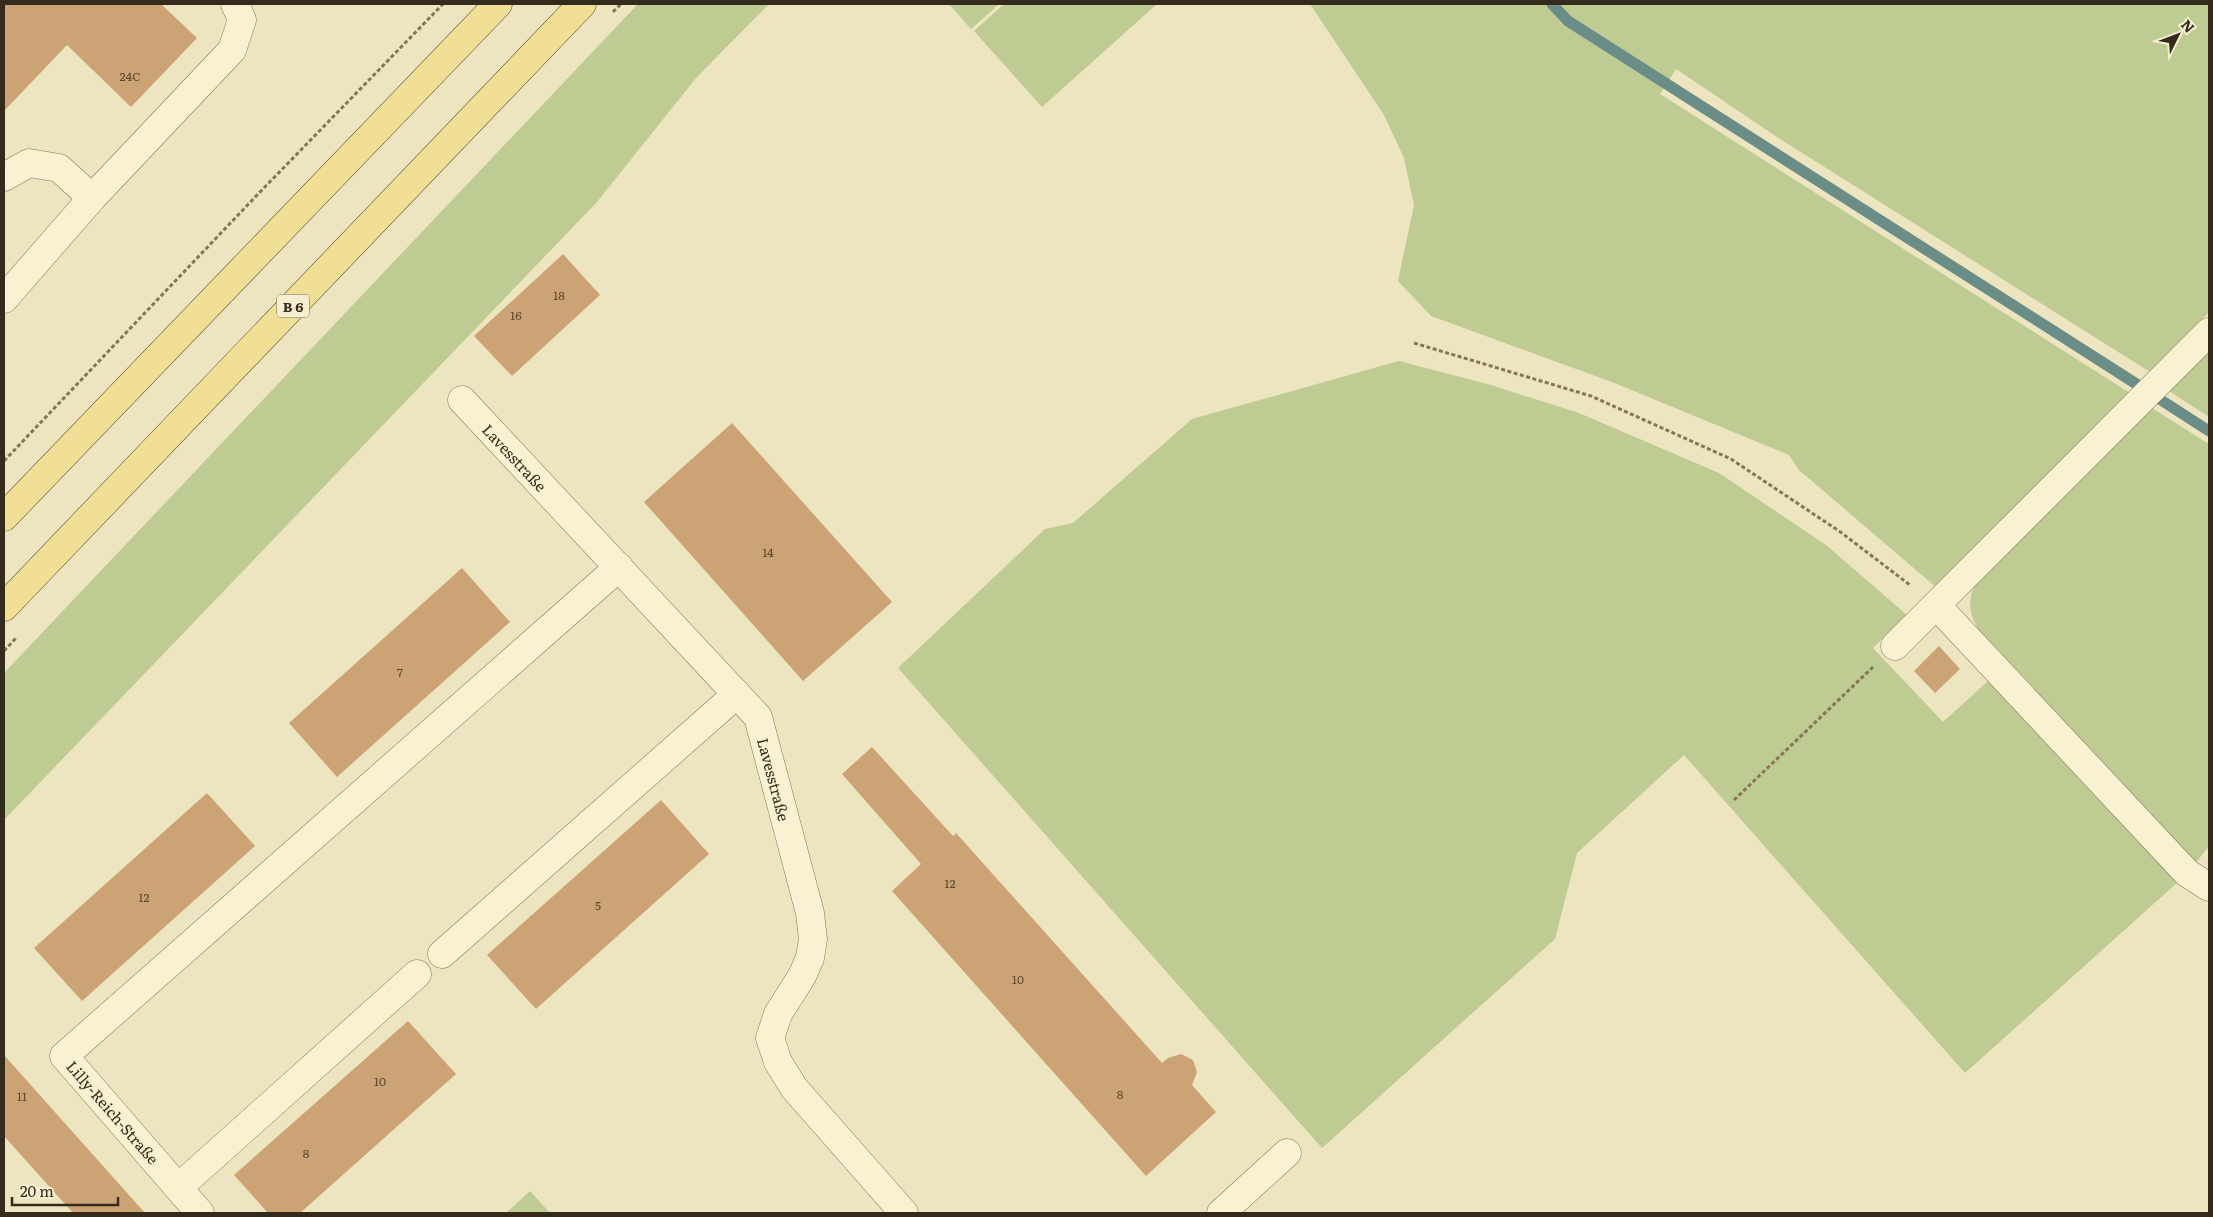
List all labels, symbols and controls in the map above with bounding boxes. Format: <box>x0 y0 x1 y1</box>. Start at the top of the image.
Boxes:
north arrow <box>2153 10 2203 60</box>
text: N <box>2177 15 2200 37</box>
house number: 24C <box>119 67 141 85</box>
house number: 18 <box>553 286 565 304</box>
road number: B 6 <box>277 294 309 318</box>
house number: 16 <box>510 306 522 324</box>
street label: Lavesstraße <box>478 418 553 496</box>
house number: 14 <box>762 543 774 561</box>
house number: 7 <box>397 663 403 681</box>
street label: Lavesstraße <box>752 735 797 824</box>
house number: 12 <box>945 874 955 892</box>
house number: 12 <box>139 888 149 906</box>
house number: 5 <box>595 896 601 914</box>
house number: 10 <box>1012 970 1024 988</box>
street label: Lilly-Reich-Straße <box>61 1055 165 1169</box>
house number: 10 <box>374 1072 386 1090</box>
house number: 8 <box>1117 1085 1124 1103</box>
house number: 11 <box>17 1087 27 1105</box>
house number: 8 <box>303 1144 310 1162</box>
scale bar <box>12 1174 119 1206</box>
text: 20 m <box>20 1179 54 1202</box>

